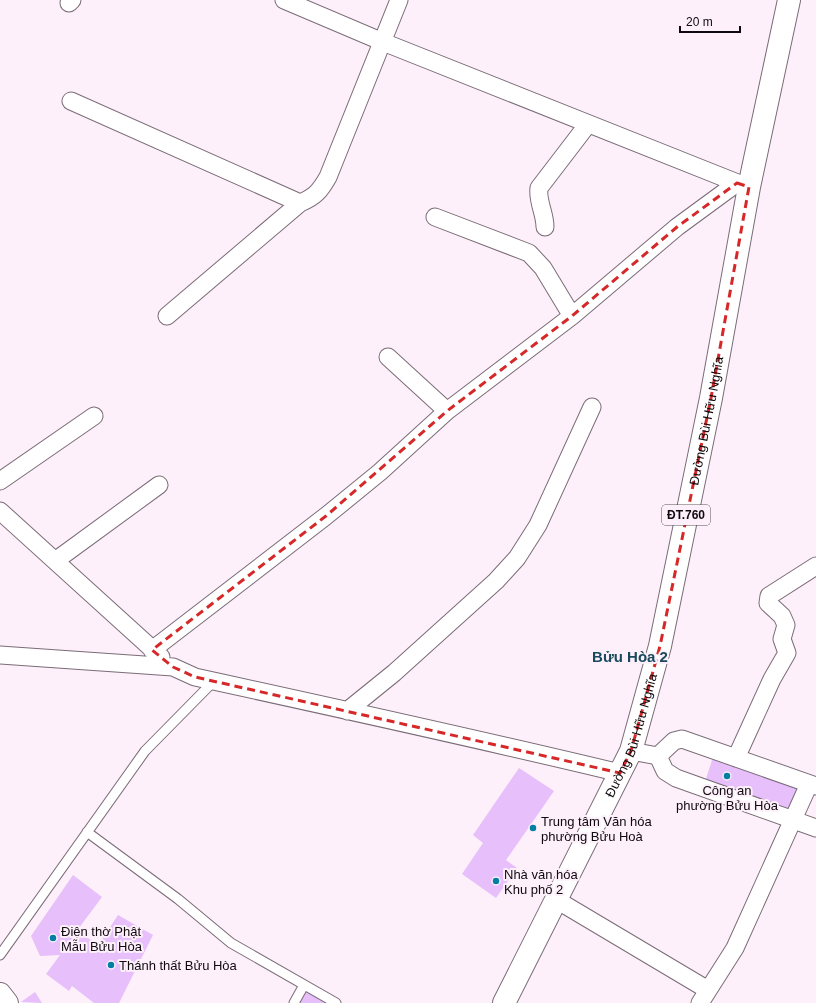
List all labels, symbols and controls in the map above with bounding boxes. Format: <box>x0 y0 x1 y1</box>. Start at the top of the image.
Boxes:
scale bar <box>680 8 740 34</box>
text: 20 m <box>686 15 713 29</box>
street label: Đường Bùi Hữu Nghĩa <box>686 354 726 486</box>
road number: ĐT.760 <box>662 505 710 525</box>
district label: Bửu Hòa 2 <box>592 648 668 665</box>
street label: Đường Bùi Hữu Nghĩa <box>602 671 660 800</box>
marker: Công an phường Bửu Hòa <box>722 771 732 781</box>
place label: Công an phường Bửu Hòa <box>676 783 779 813</box>
place label: Trung tâm Văn hóa phường Bửu Hoà <box>541 814 653 844</box>
marker: Trung tâm Văn hóa phường Bửu Hoà <box>528 823 538 833</box>
place label: Nhà văn hóa Khu phố 2 <box>504 867 578 897</box>
marker: Nhà văn hóa Khu phố 2 <box>491 876 501 886</box>
place label: Điện thờ Phật Mẫu Bửu Hòa <box>61 924 143 954</box>
marker: Điện thờ Phật Mẫu Bửu Hòa <box>48 933 58 943</box>
place label: Thánh thất Bửu Hòa <box>119 958 238 973</box>
marker: Thánh thất Bửu Hòa <box>106 960 116 970</box>

